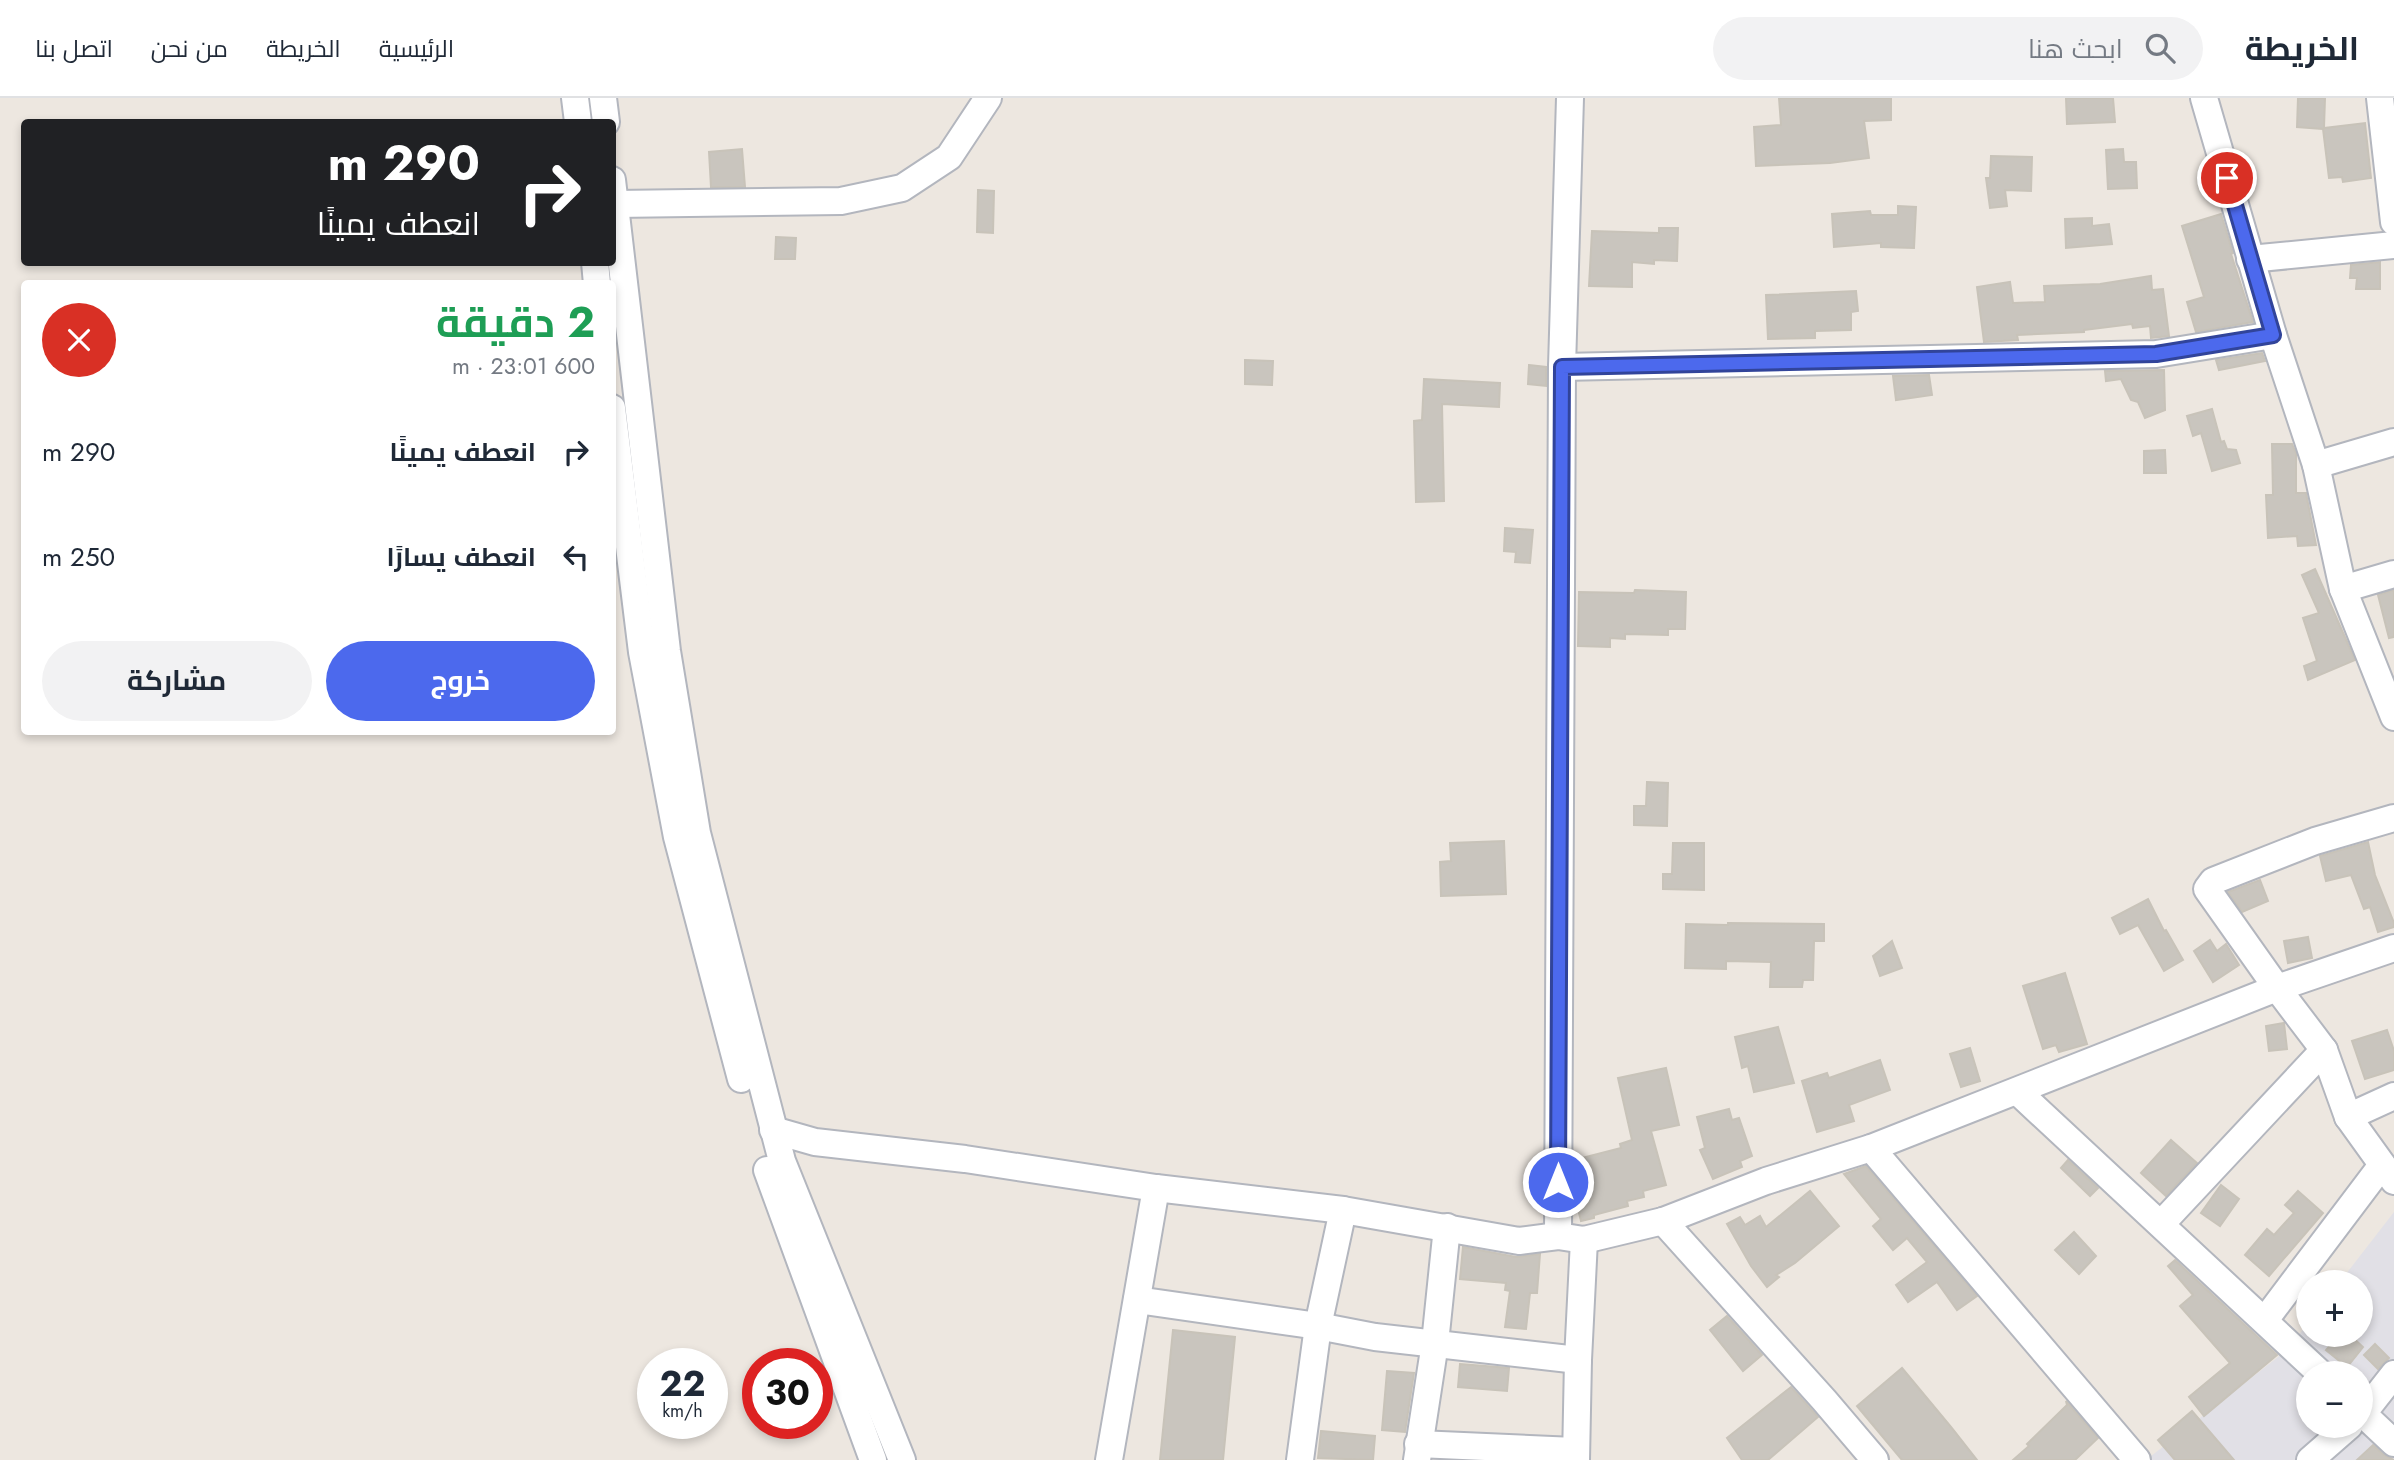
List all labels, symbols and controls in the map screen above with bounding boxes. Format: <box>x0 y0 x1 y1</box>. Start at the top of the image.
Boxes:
search box <box>1713 17 2203 80</box>
text: الخريطة <box>2245 25 2359 72</box>
icon: search <box>2141 29 2179 67</box>
text: ابحث هنا <box>2028 30 2123 68</box>
text: اتصل بنا <box>35 31 113 66</box>
text: من نحن <box>151 31 228 66</box>
text: الخريطة <box>266 31 341 66</box>
text: الرئيسية <box>379 31 454 66</box>
text: 290 m <box>328 128 480 198</box>
icon: right <box>504 147 595 238</box>
pin <box>2197 148 2257 208</box>
icon: arrive <box>2208 159 2246 197</box>
text: انعطف يمينًا <box>317 201 480 247</box>
text: 2 دقيقة <box>436 292 595 353</box>
button: close <box>42 303 116 377</box>
text: 600 m · 23:01 <box>452 349 595 383</box>
text: 290 m <box>42 433 115 471</box>
text: انعطف يمينًا <box>390 433 536 471</box>
icon: right <box>557 433 595 471</box>
text: 250 m <box>42 538 115 576</box>
text: انعطف يسارًا <box>386 538 536 576</box>
icon: left <box>557 538 595 576</box>
button: مشاركة <box>42 641 312 721</box>
button: خروج <box>326 641 595 721</box>
position arrow <box>1521 1145 1595 1219</box>
map controls <box>2296 1270 2373 1438</box>
button: + <box>2296 1270 2373 1347</box>
speed limit sign: 30 <box>742 1348 833 1439</box>
text: 22 <box>660 1359 705 1409</box>
button: − <box>2296 1361 2373 1438</box>
text: km/h <box>662 1398 703 1424</box>

